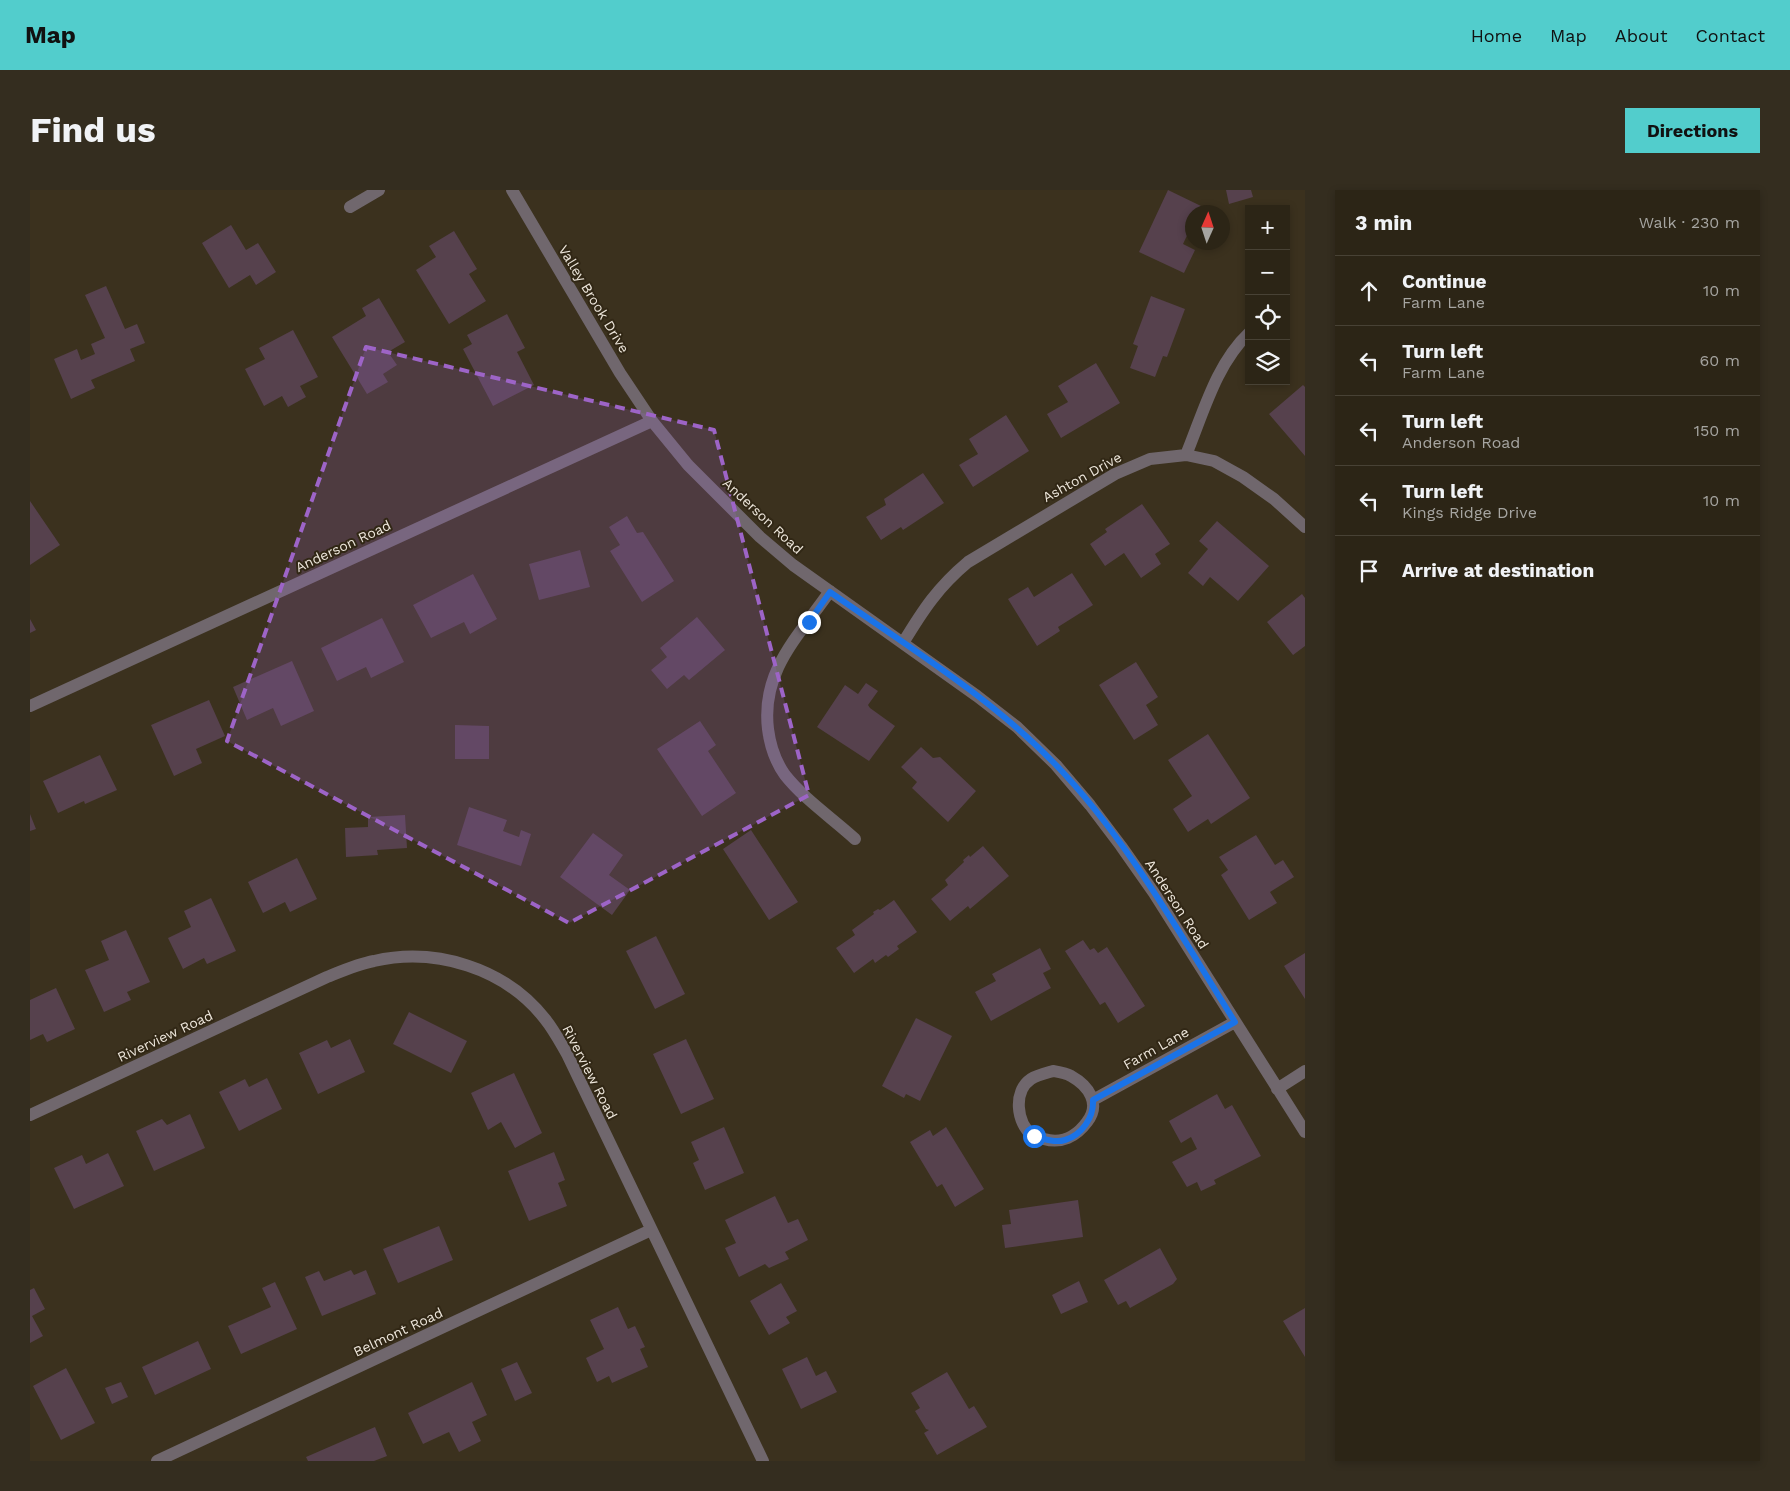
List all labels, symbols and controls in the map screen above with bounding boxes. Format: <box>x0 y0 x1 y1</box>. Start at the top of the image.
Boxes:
text: Map <box>25 21 76 49</box>
text: Home <box>1471 25 1522 46</box>
text: Map <box>1550 25 1587 46</box>
text: About <box>1615 25 1667 46</box>
text: Contact <box>1695 25 1765 46</box>
button: Directions <box>1625 108 1760 153</box>
text: Find us <box>30 109 156 151</box>
north arrow <box>1185 205 1230 250</box>
map controls <box>1245 205 1290 385</box>
button: + <box>1245 205 1290 250</box>
text: 3 min <box>1355 210 1412 235</box>
text: Walk · 230 m <box>1639 213 1740 232</box>
street label: Valley Brook Drive <box>556 242 632 356</box>
button: − <box>1245 250 1290 295</box>
text: Continue <box>1402 270 1486 293</box>
icon: ahead <box>1355 277 1383 305</box>
text: 10 m <box>1703 281 1740 300</box>
text: Farm Lane <box>1402 293 1485 312</box>
button: locate <box>1245 295 1290 340</box>
button: layers <box>1245 340 1290 385</box>
text: Turn left <box>1402 340 1483 363</box>
icon: left <box>1355 347 1383 375</box>
text: 60 m <box>1700 351 1740 370</box>
text: Farm Lane <box>1402 363 1485 382</box>
text: Turn left <box>1402 410 1483 433</box>
icon: left <box>1355 417 1383 445</box>
text: 150 m <box>1694 421 1740 440</box>
text: Anderson Road <box>1402 433 1520 452</box>
street label: Ashton Drive <box>1040 449 1124 505</box>
street label: Anderson Road <box>720 475 806 557</box>
text: Turn left <box>1402 480 1483 503</box>
icon: left <box>1355 487 1383 515</box>
text: 10 m <box>1703 491 1740 510</box>
text: Kings Ridge Drive <box>1402 503 1537 522</box>
street label: Anderson Road <box>293 517 393 575</box>
icon: arrive <box>1355 557 1383 585</box>
text: Arrive at destination <box>1402 559 1594 582</box>
route end <box>798 611 821 634</box>
street label: Anderson Road <box>1142 856 1212 952</box>
street label: Riverview Road <box>115 1007 215 1065</box>
street label: Riverview Road <box>559 1022 621 1122</box>
street label: Farm Lane <box>1120 1023 1192 1073</box>
route start <box>1023 1125 1046 1148</box>
street label: Belmont Road <box>351 1304 445 1360</box>

